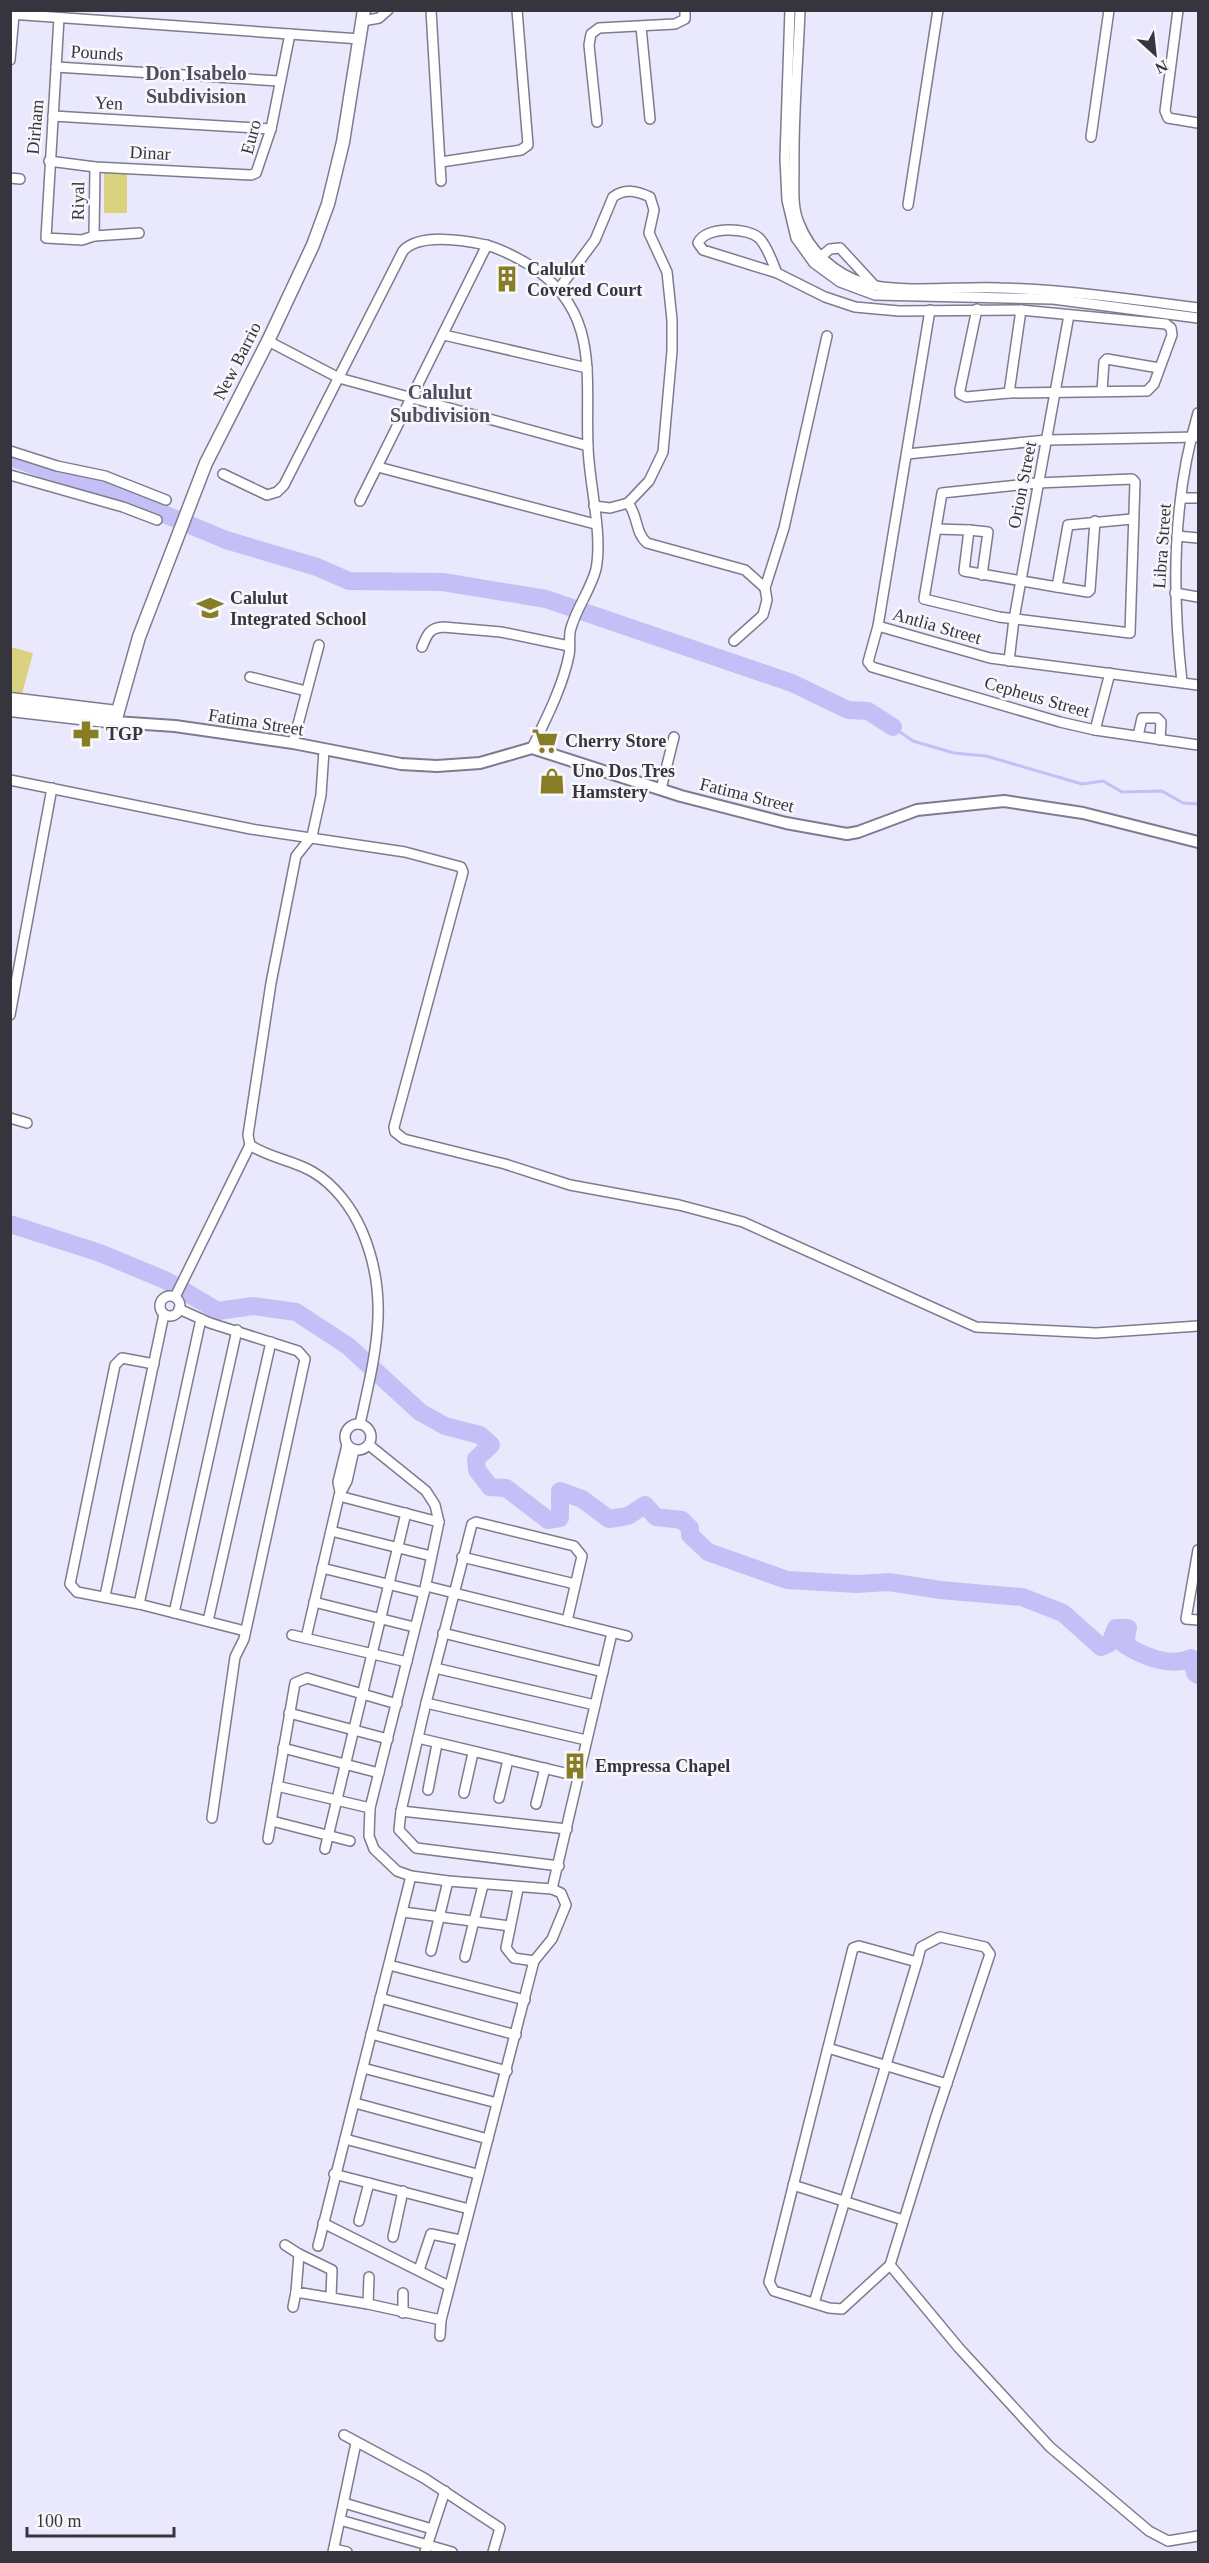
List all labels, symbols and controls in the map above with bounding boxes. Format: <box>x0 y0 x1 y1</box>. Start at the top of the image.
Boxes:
north arrow <box>1125 24 1185 84</box>
street label: Pounds <box>70 41 124 65</box>
text: N <box>1152 57 1171 77</box>
district label: Don Isabelo Subdivision <box>145 62 247 107</box>
street label: Yen <box>94 92 124 114</box>
street label: Dirham <box>23 99 47 155</box>
street label: Euro <box>237 118 265 156</box>
street label: Dinar <box>129 142 171 164</box>
street label: Riyal <box>68 181 88 221</box>
place label: Calulut Covered Court <box>527 259 642 300</box>
building icon: Calulut Covered Court <box>492 264 522 294</box>
street label: New Barrio <box>209 319 265 403</box>
district label: Calulut Subdivision <box>390 381 490 426</box>
street label: Orion Street <box>1004 440 1040 530</box>
street label: Libra Street <box>1149 503 1175 589</box>
place label: Calulut Integrated School <box>230 588 367 629</box>
school or university icon: Calulut Integrated School <box>195 593 225 623</box>
street label: Antlia Street <box>890 604 984 648</box>
street label: Cepheus Street <box>982 672 1092 722</box>
street label: Fatima Street <box>207 705 305 739</box>
pharmacy icon: TGP <box>71 719 101 749</box>
place label: TGP <box>106 724 143 744</box>
supermarket icon: Cherry Store <box>530 726 560 756</box>
place label: Cherry Store <box>565 731 666 751</box>
place label: Uno Dos Tres Hamstery <box>572 761 675 802</box>
shop icon: Uno Dos Tres Hamstery <box>537 766 567 796</box>
street label: Fatima Street <box>698 774 796 816</box>
building icon: Empressa Chapel <box>560 1751 590 1781</box>
place label: Empressa Chapel <box>595 1756 730 1776</box>
scale bar <box>27 2500 174 2538</box>
text: 100 m <box>36 2511 82 2531</box>

